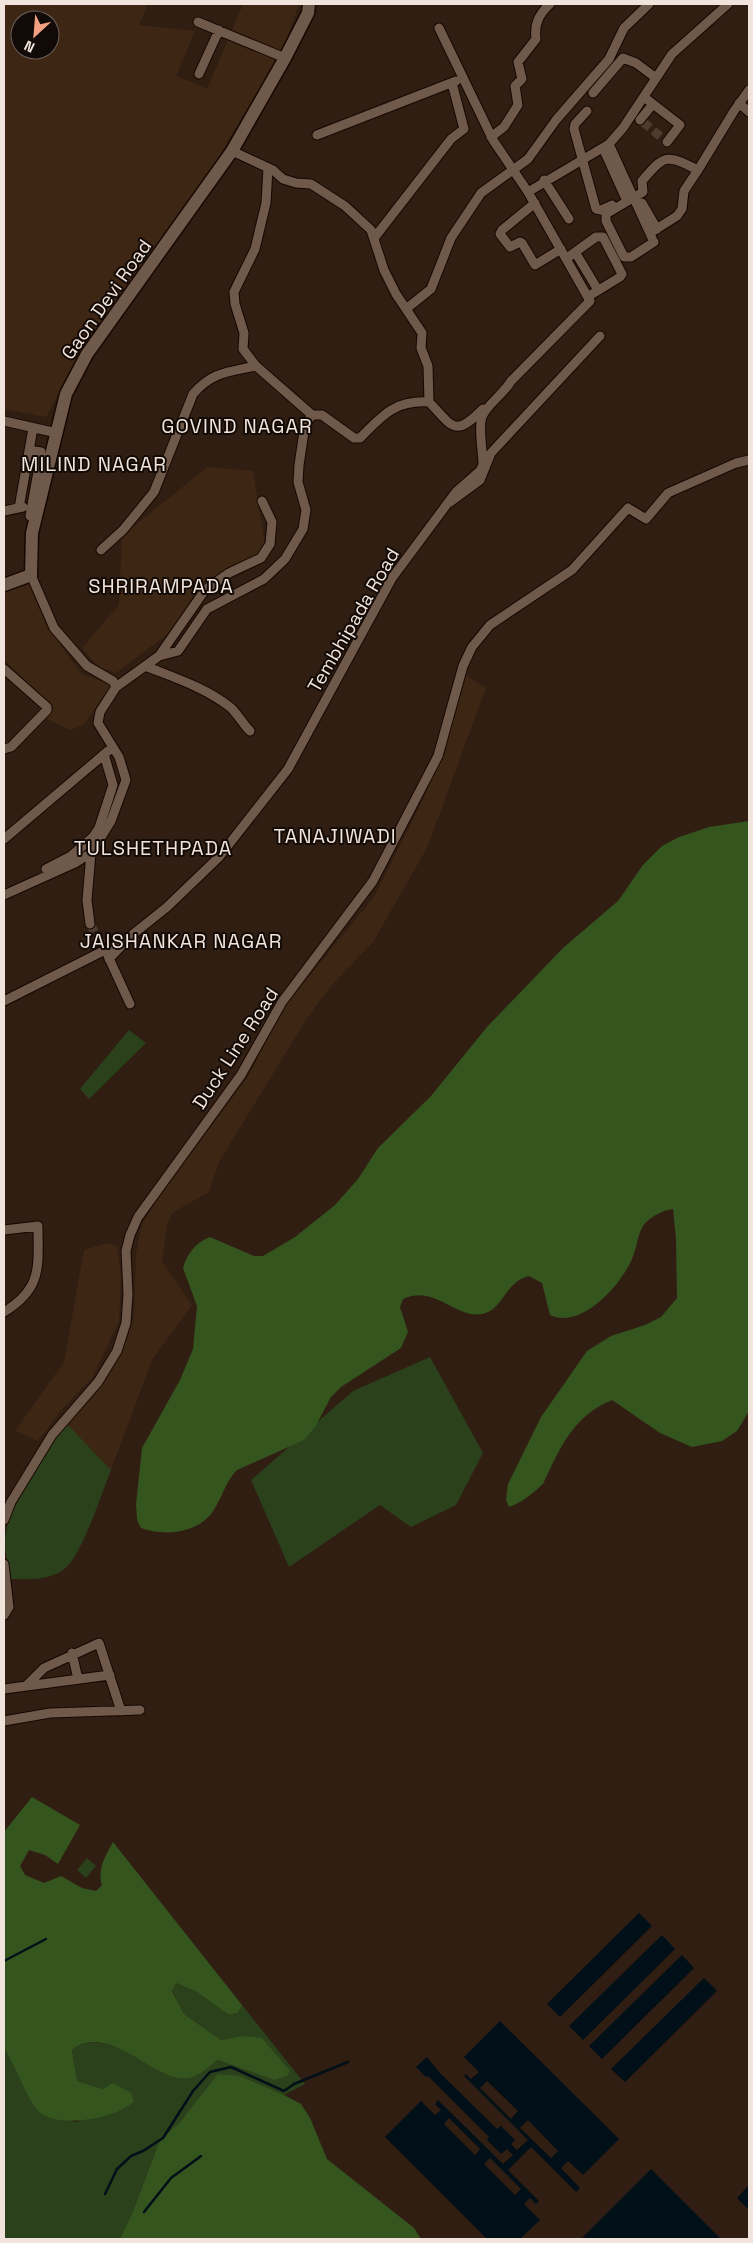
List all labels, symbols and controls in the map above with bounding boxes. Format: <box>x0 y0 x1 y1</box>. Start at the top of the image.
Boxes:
north arrow <box>10 10 60 60</box>
text: N <box>21 37 37 57</box>
street label: Gaon Devi Road <box>56 234 157 364</box>
district label: GOVIND NAGAR <box>161 413 313 439</box>
district label: MILIND NAGAR <box>21 451 167 477</box>
street label: Tembhipada Road <box>302 543 405 697</box>
district label: SHRIRAMPADA <box>88 573 234 599</box>
district label: TANAJIWADI <box>273 823 397 849</box>
district label: TULSHETHPADA <box>74 835 232 861</box>
district label: JAISHANKAR NAGAR <box>80 928 282 954</box>
street label: Duck Line Road <box>187 983 284 1114</box>

